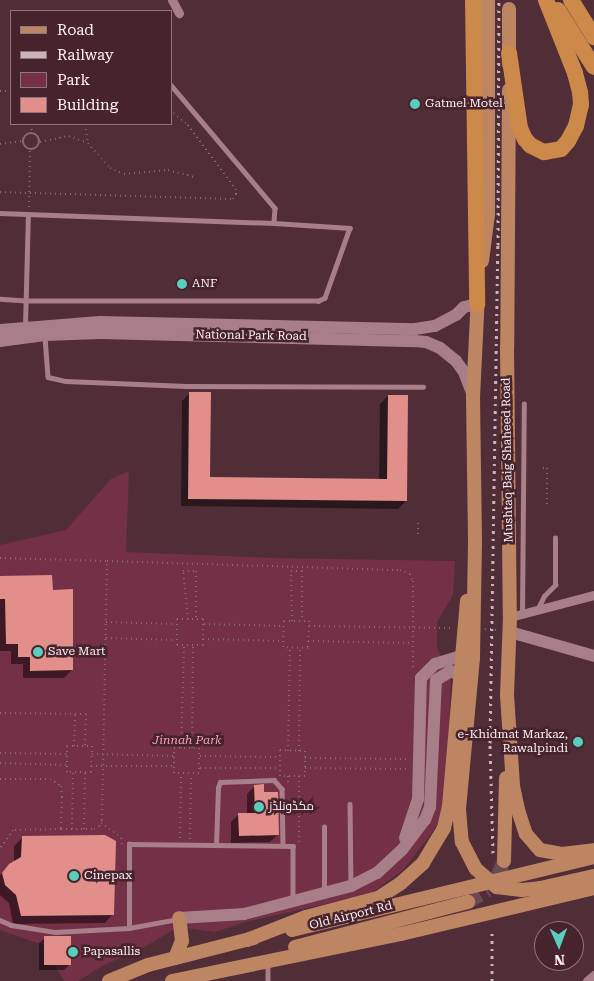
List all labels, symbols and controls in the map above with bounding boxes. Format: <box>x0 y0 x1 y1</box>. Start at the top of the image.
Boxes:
legend <box>10 10 172 125</box>
text: Road <box>57 21 94 39</box>
text: Railway <box>57 46 114 64</box>
text: Park <box>57 71 90 89</box>
text: Building <box>57 96 118 114</box>
place label: Gatmel Motel <box>425 97 503 111</box>
marker: Gatmel Motel <box>409 98 421 110</box>
place label: ANF <box>192 277 217 291</box>
marker: ANF <box>176 278 188 290</box>
street label: National Park Road <box>195 328 307 344</box>
street label: Mushtaq Baig Shaheed Road <box>499 377 517 543</box>
place label: Save Mart <box>48 645 105 659</box>
marker: Save Mart <box>32 646 44 658</box>
place label: e-Khidmat Markaz, Rawalpindi <box>458 728 568 756</box>
park label: Jinnah Park <box>153 734 221 748</box>
marker: e-Khidmat Markaz, Rawalpindi <box>572 736 584 748</box>
place label: مکڈونلڈز <box>269 800 314 814</box>
marker: مکڈونلڈز <box>253 801 265 813</box>
place label: Cinepax <box>84 869 132 883</box>
marker: Cinepax <box>68 870 80 882</box>
street label: Old Airport Rd <box>308 899 394 933</box>
north arrow <box>534 921 584 971</box>
place label: Papasallis <box>83 945 140 959</box>
marker: Papasallis <box>67 946 79 958</box>
text: N <box>554 952 565 968</box>

